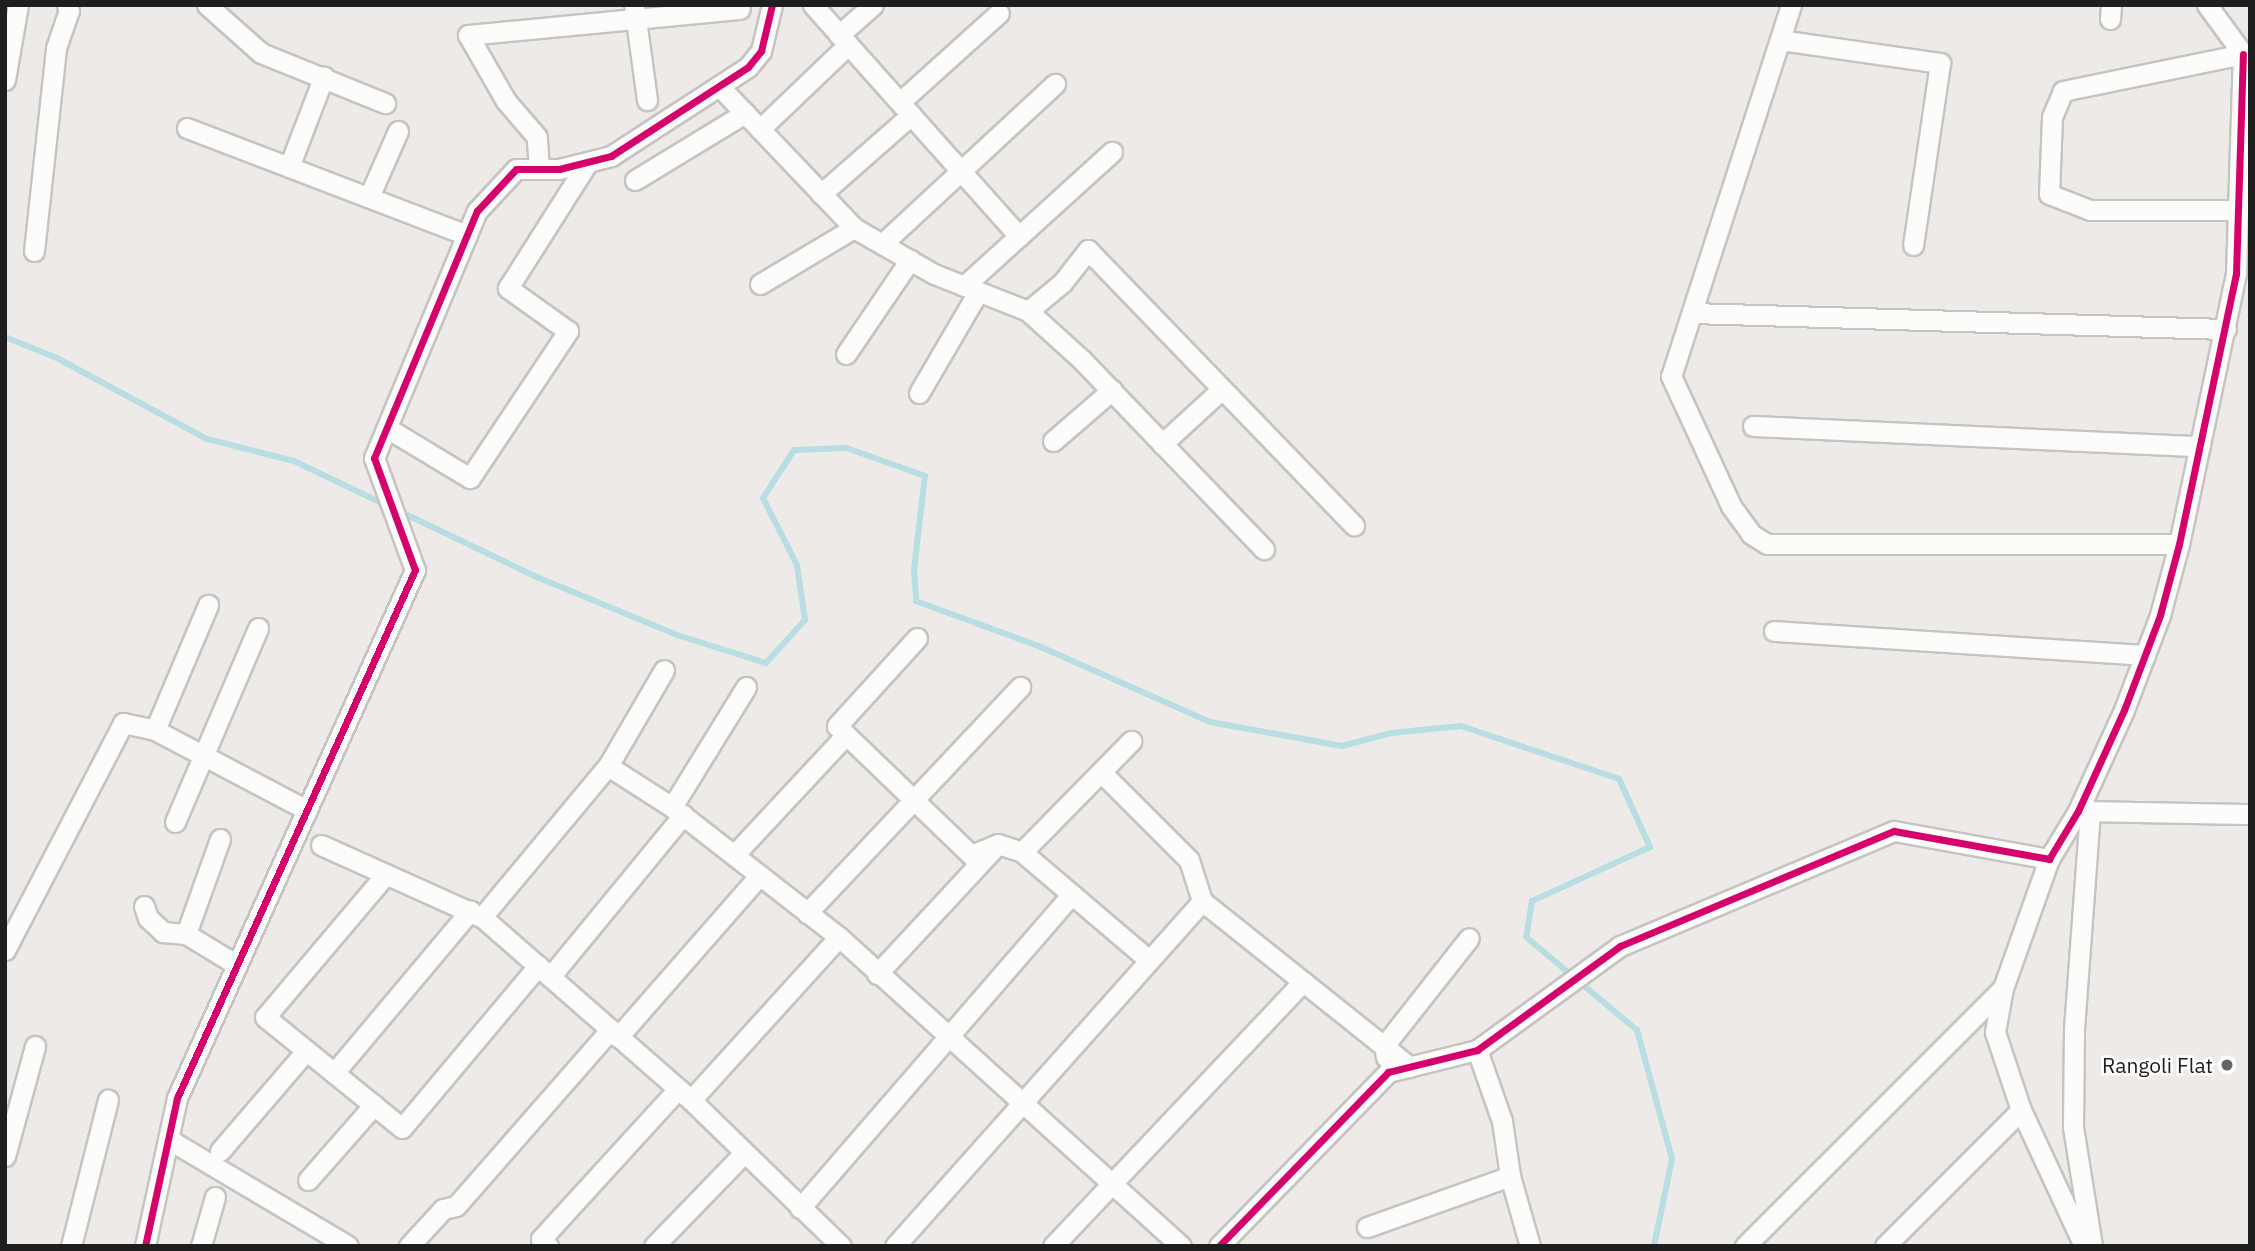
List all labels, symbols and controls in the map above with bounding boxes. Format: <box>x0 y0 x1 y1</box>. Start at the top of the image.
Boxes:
place label: Rangoli Flat <box>2102 1052 2213 1078</box>
marker: Rangoli Flat <box>2219 1057 2235 1073</box>

